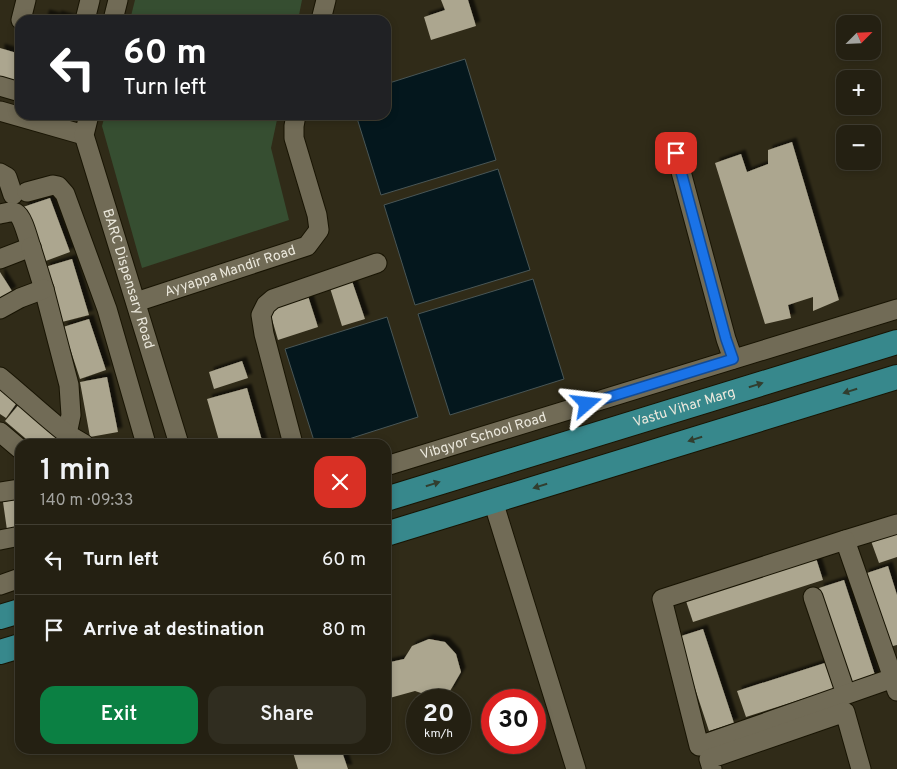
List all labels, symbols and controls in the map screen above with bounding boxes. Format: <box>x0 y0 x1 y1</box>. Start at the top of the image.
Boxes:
north arrow <box>836 15 881 60</box>
map controls <box>836 15 881 170</box>
text: 60 m <box>123 32 207 76</box>
icon: left <box>40 35 105 100</box>
button: + <box>836 70 881 115</box>
text: Turn left <box>123 75 206 102</box>
button: − <box>836 125 881 170</box>
pin <box>655 132 697 174</box>
icon: arrive <box>662 139 690 167</box>
street label: BARC Dispensary Road <box>99 207 158 351</box>
street label: Ayyappa Mandir Road <box>162 242 298 301</box>
position arrow <box>560 377 612 429</box>
one-way arrow <box>748 381 763 389</box>
street label: Vastu Vihar Marg <box>631 384 737 431</box>
one-way arrow <box>843 388 858 395</box>
street label: Vibgyor School Road <box>418 409 549 463</box>
one-way arrow <box>687 435 702 443</box>
text: 1 min <box>40 453 111 490</box>
button: close <box>314 456 366 508</box>
one-way arrow <box>425 480 440 488</box>
one-way arrow <box>532 483 547 491</box>
text: 140 m · 09:33 <box>40 491 133 511</box>
icon: left <box>40 546 68 574</box>
text: Turn left <box>83 548 159 572</box>
text: 60 m <box>322 548 366 572</box>
icon: arrive <box>40 616 68 644</box>
text: Arrive at destination <box>83 618 264 642</box>
text: 80 m <box>322 618 366 642</box>
button: Exit <box>40 686 198 744</box>
button: Share <box>208 686 366 744</box>
speed limit sign: 30 <box>481 689 546 754</box>
text: 20 <box>423 699 454 731</box>
text: km/h <box>424 726 453 742</box>

